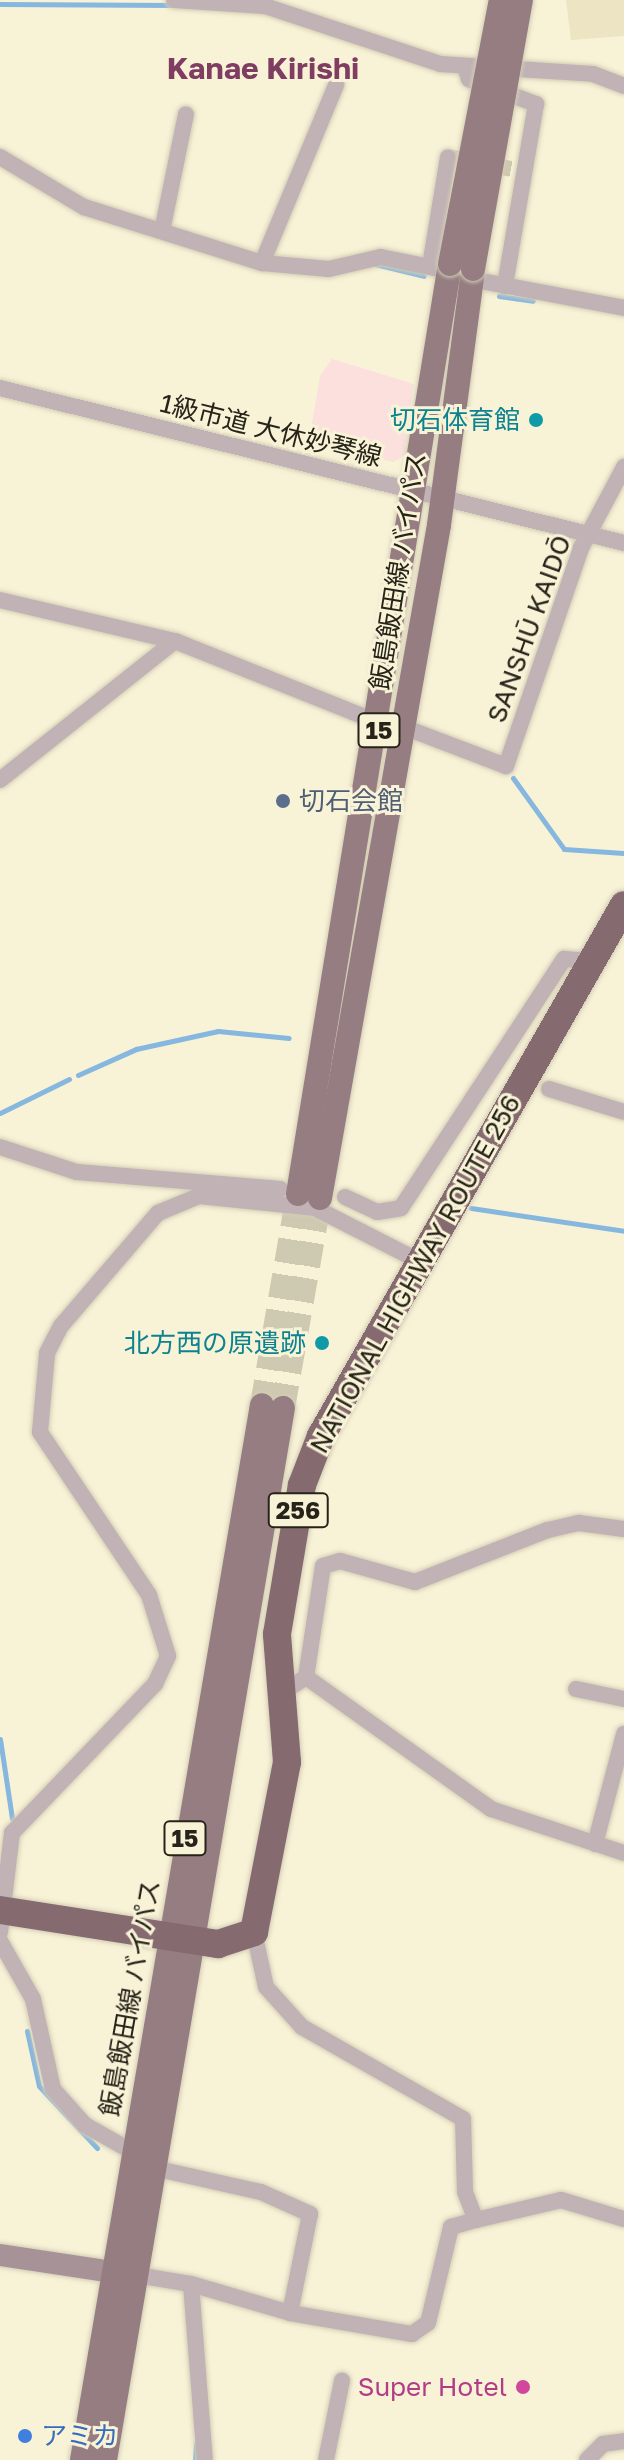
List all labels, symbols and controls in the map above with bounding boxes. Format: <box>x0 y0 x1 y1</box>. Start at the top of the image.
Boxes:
district label: Kanae Kirishi <box>167 50 359 86</box>
street label: 1級市道 大休妙琴線 <box>157 387 385 473</box>
place label: 切石体育館 <box>390 404 520 436</box>
marker: 切石体育館 <box>527 411 545 429</box>
street label: 飯島飯田線 バイパス <box>364 450 432 692</box>
street label: SANSHŪ KAIDŌ <box>481 531 577 727</box>
road number: 15 <box>357 710 401 750</box>
place label: 切石会館 <box>299 785 403 817</box>
marker: 切石会館 <box>274 792 292 810</box>
street label: NATIONAL HIGHWAY ROUTE 256 <box>303 1089 527 1459</box>
place label: 北方西の原遺跡 <box>124 1327 306 1359</box>
marker: 北方西の原遺跡 <box>313 1334 331 1352</box>
road number: 256 <box>266 1490 330 1530</box>
road number: 15 <box>163 1818 207 1858</box>
street label: 飯島飯田線 バイパス <box>94 1877 166 2119</box>
place label: Super Hotel <box>358 2371 507 2403</box>
marker: Super Hotel <box>514 2378 532 2396</box>
place label: アミカ <box>41 2420 119 2452</box>
marker: アミカ <box>16 2427 34 2445</box>

